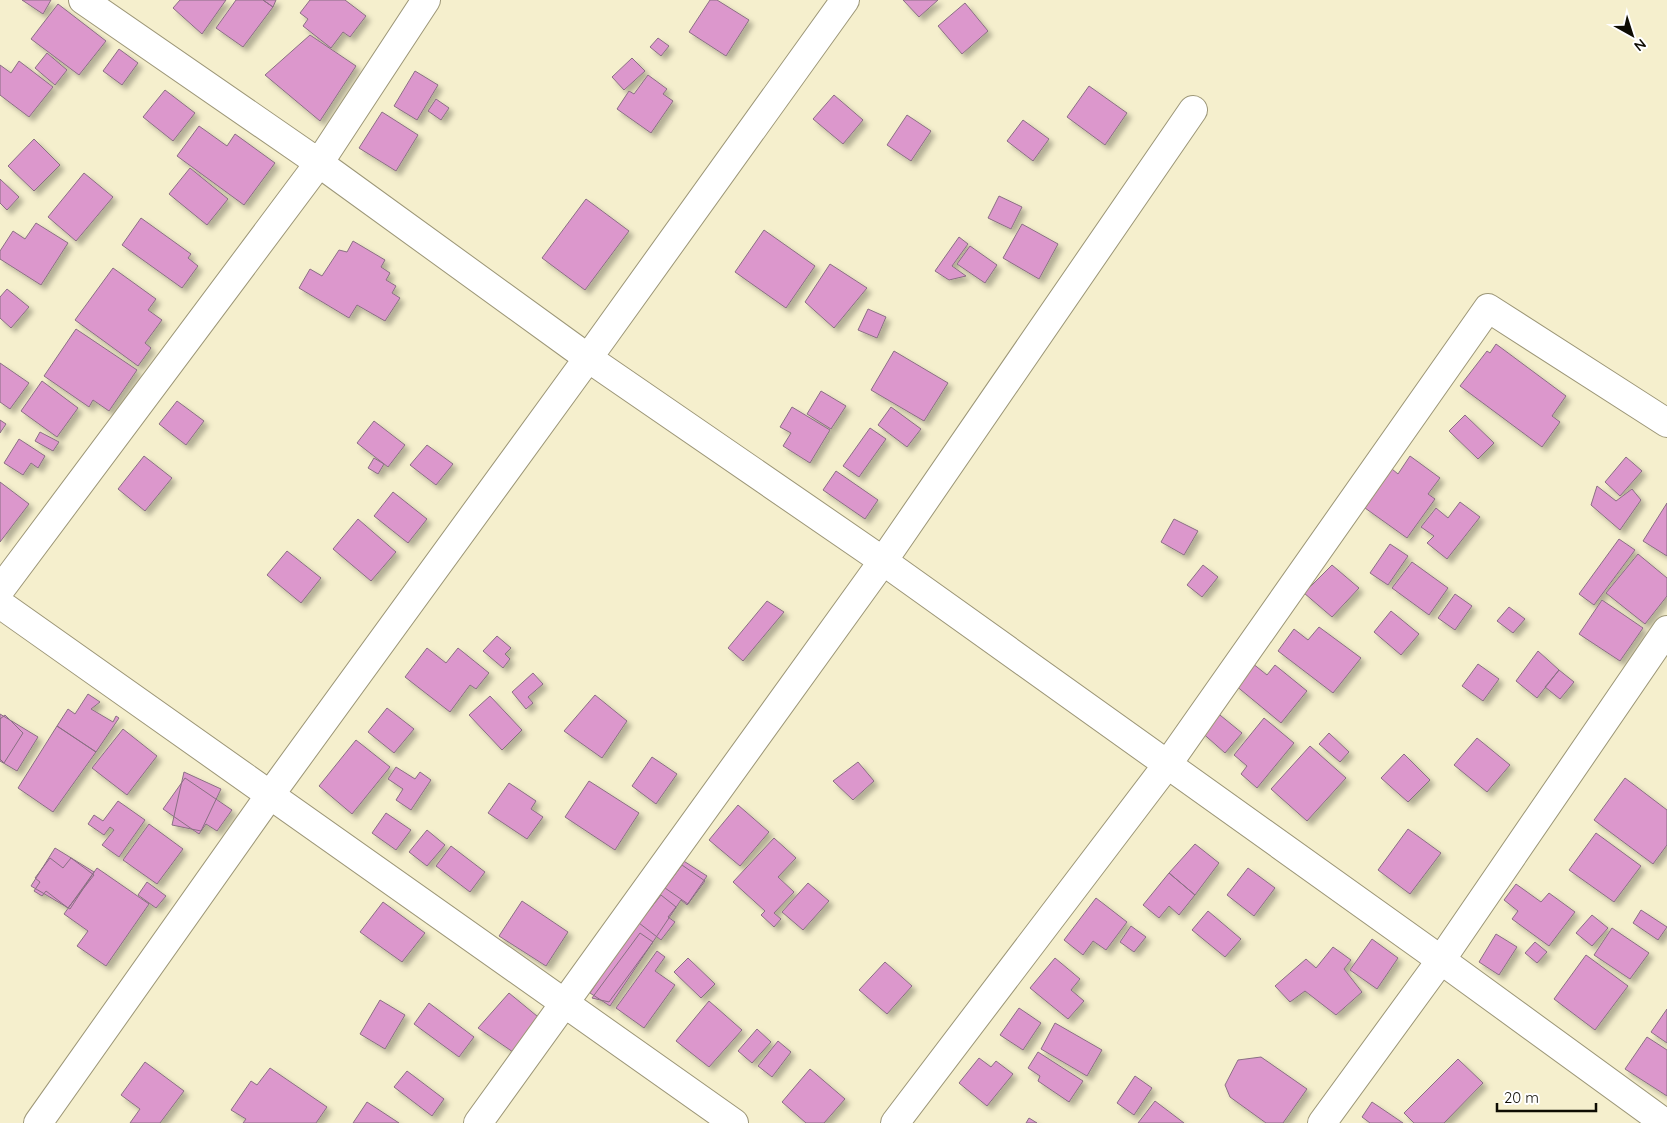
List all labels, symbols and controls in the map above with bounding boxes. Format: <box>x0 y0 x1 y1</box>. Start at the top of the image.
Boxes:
north arrow <box>1607 10 1657 60</box>
text: N <box>1631 35 1650 55</box>
scale bar <box>1497 1080 1596 1112</box>
text: 20 m <box>1504 1088 1539 1107</box>

